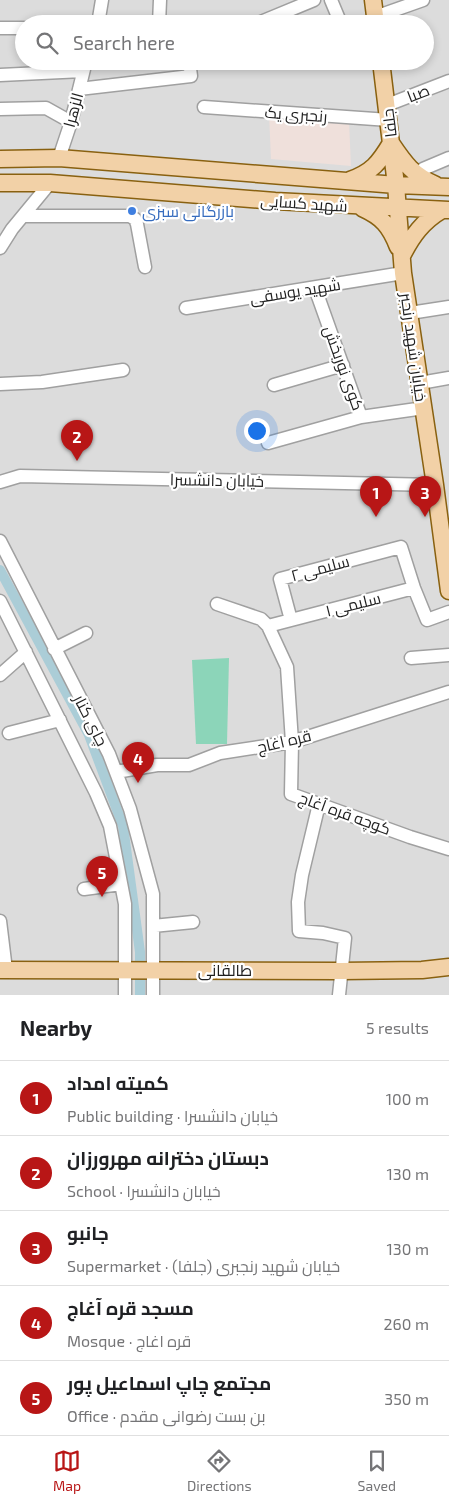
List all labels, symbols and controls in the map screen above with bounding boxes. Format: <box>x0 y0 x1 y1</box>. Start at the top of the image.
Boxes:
search box <box>15 15 434 70</box>
icon: search <box>33 29 61 57</box>
text: Search here <box>73 31 175 54</box>
street label: صبا <box>404 80 432 106</box>
street label: الزهرا <box>59 90 87 130</box>
street label: رنجبری یک <box>264 102 328 127</box>
street label: جلفا <box>377 108 401 138</box>
street label: شهید کسایی <box>260 190 348 217</box>
place label: بازرگانی سبزی <box>142 201 234 222</box>
marker: بازرگانی سبزی <box>126 205 138 217</box>
street label: شهید یوسفی <box>248 274 342 309</box>
street label: خیابان شهید رنجبر <box>395 290 432 403</box>
street label: کوی نوربخش <box>318 323 369 413</box>
your location <box>244 418 270 444</box>
pin: 2 <box>61 420 93 461</box>
street label: خیابان دانشسرا <box>170 469 264 492</box>
pin: 1 <box>360 476 392 517</box>
pin: 3 <box>409 476 441 517</box>
street label: سلیمی ۲ <box>289 551 352 586</box>
street label: سلیمی ۱ <box>323 587 383 621</box>
street label: چای کنار <box>67 690 112 750</box>
street label: قره اغاج <box>255 725 314 759</box>
pin: 4 <box>122 742 154 783</box>
street label: کوچه قره آغاج <box>296 787 394 841</box>
pin: 5 <box>86 856 118 897</box>
street label: طالقانی <box>198 960 252 981</box>
text: Nearby <box>20 1015 92 1040</box>
text: 5 results <box>366 1018 429 1037</box>
text: کمیته امداد <box>67 1071 169 1094</box>
text: 1 <box>33 1089 39 1108</box>
text: 100 m <box>386 1089 429 1108</box>
text: Public building · خیابان دانشسرا <box>67 1106 278 1125</box>
text: دبستان دخترانه مهرورزان <box>67 1146 269 1169</box>
text: 2 <box>31 1164 41 1183</box>
text: 130 m <box>387 1164 429 1183</box>
text: School · خیابان دانشسرا <box>67 1181 221 1200</box>
text: جانبو <box>67 1221 109 1244</box>
text: 3 <box>31 1239 41 1258</box>
text: 130 m <box>387 1239 429 1258</box>
text: Supermarket · خیابان شهید رنجبری (جلفا) <box>67 1256 340 1275</box>
text: مسجد قره آغاج <box>67 1296 194 1319</box>
text: 4 <box>31 1314 41 1333</box>
text: 260 m <box>384 1314 429 1333</box>
text: Mosque · قره اغاج <box>67 1331 191 1350</box>
text: مجتمع چاپ اسماعیل پور <box>67 1371 271 1394</box>
text: 5 <box>32 1389 40 1408</box>
text: 350 m <box>384 1389 429 1408</box>
text: Office · بن بست رضوانی مقدم <box>67 1406 265 1425</box>
tab: Map <box>53 1447 81 1494</box>
tab: Directions <box>187 1447 252 1494</box>
tab: Saved <box>358 1447 396 1494</box>

